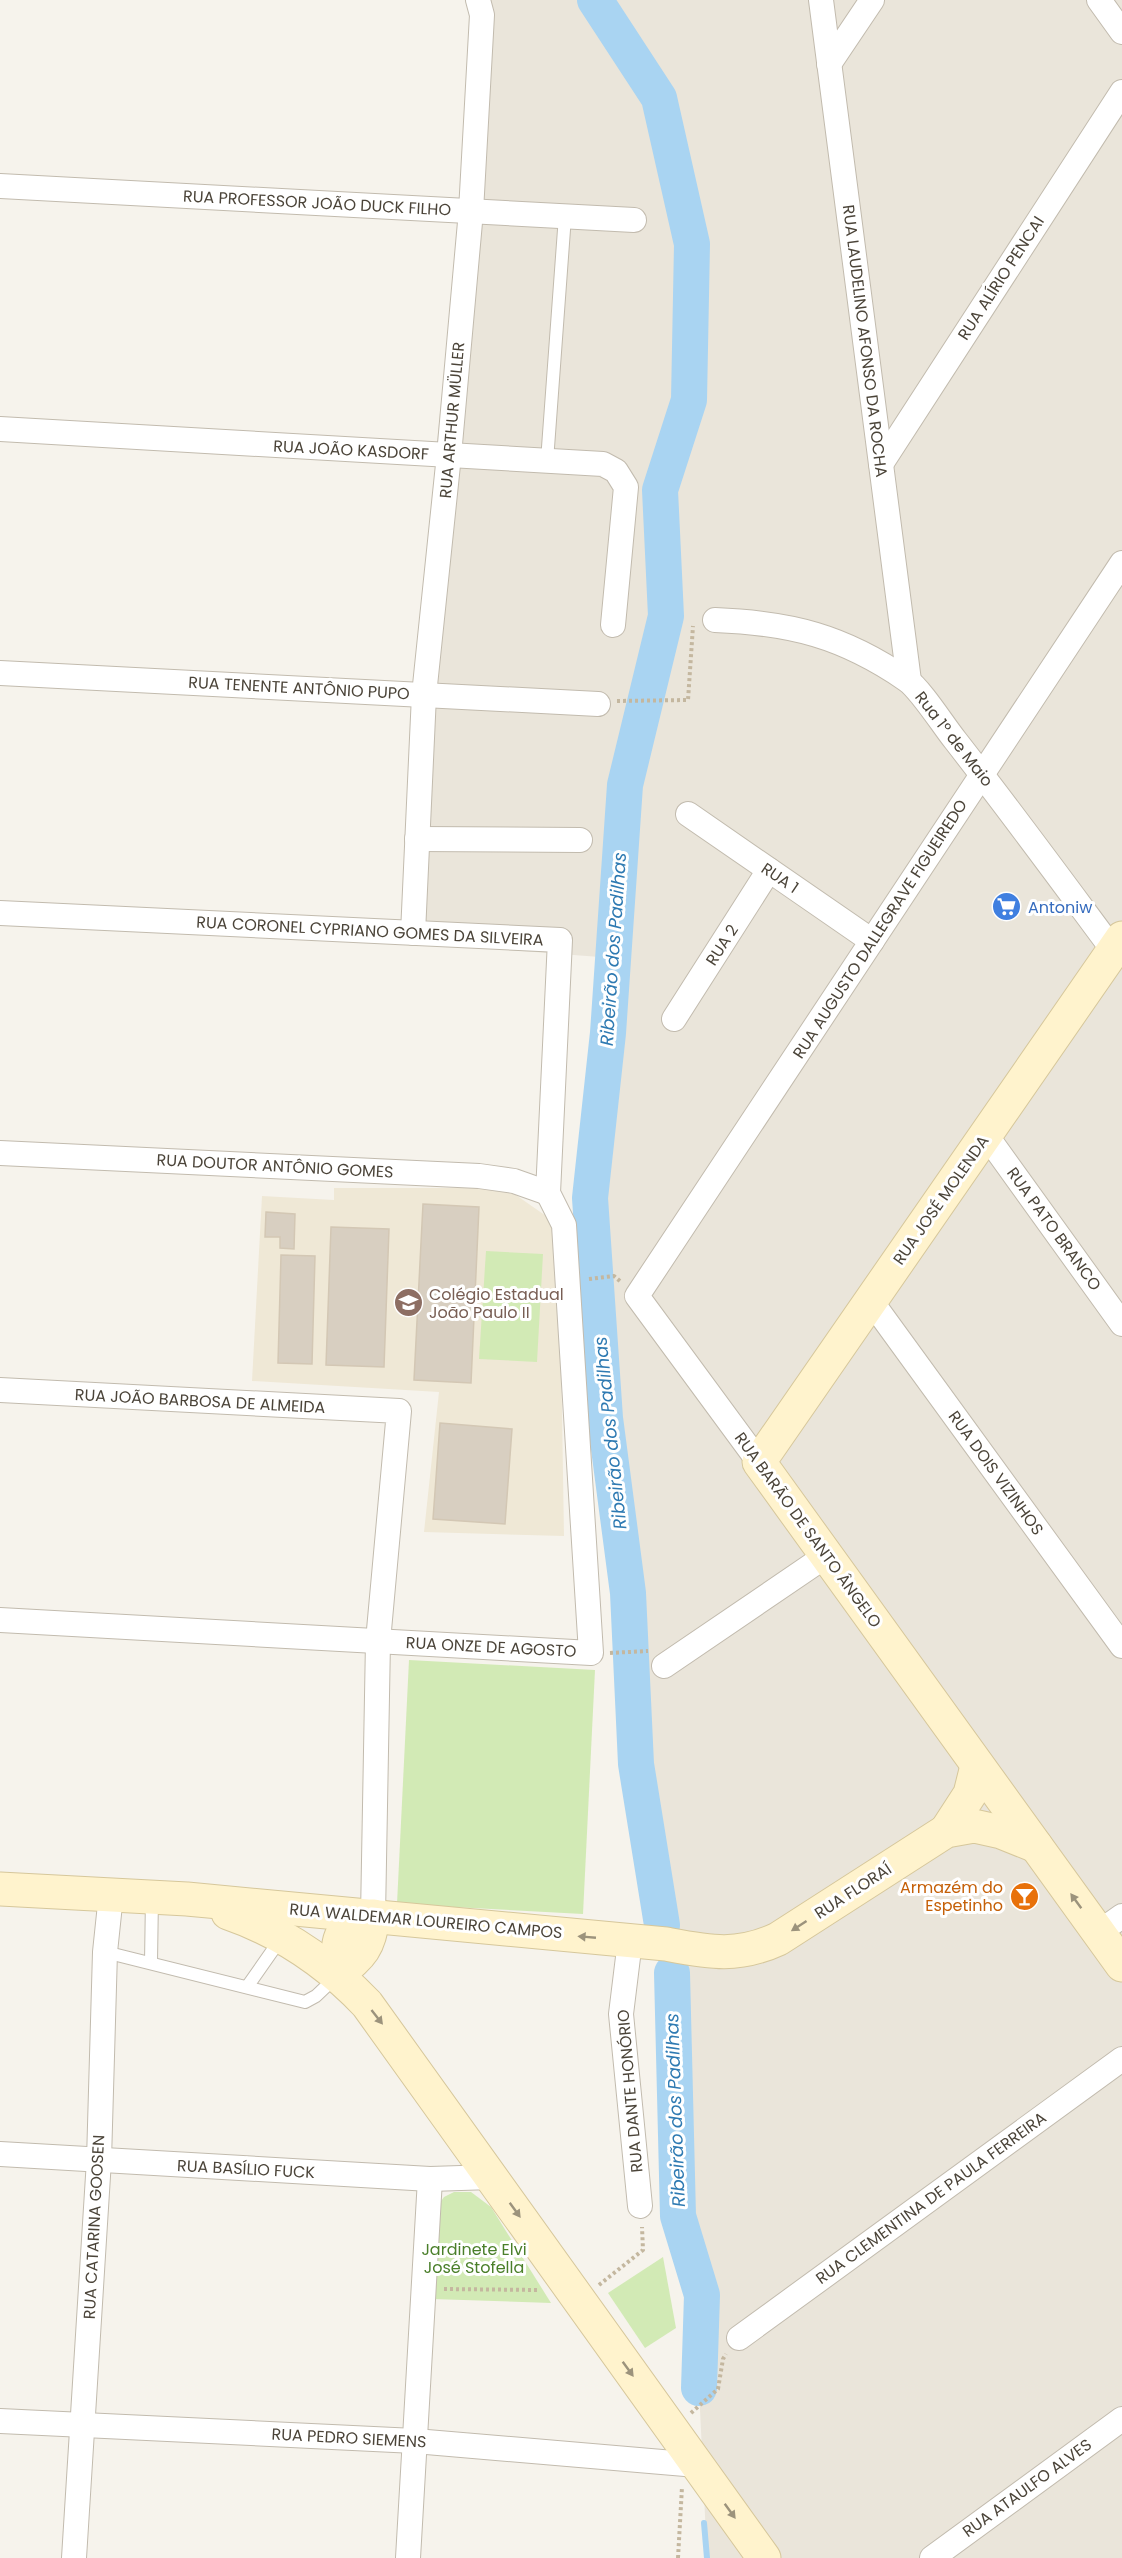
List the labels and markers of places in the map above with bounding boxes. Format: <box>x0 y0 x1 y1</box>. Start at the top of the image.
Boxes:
supermarket icon: Antoniw <box>991 891 1023 923</box>
place label: Antoniw <box>1028 896 1092 919</box>
place label: Colégio Estadual João Paulo II <box>429 1283 564 1324</box>
school or university icon: Colégio Estadual João Paulo II <box>392 1287 424 1319</box>
place label: Armazém do Espetinho <box>900 1876 1003 1917</box>
bar icon: Armazém do Espetinho <box>1008 1880 1040 1912</box>

